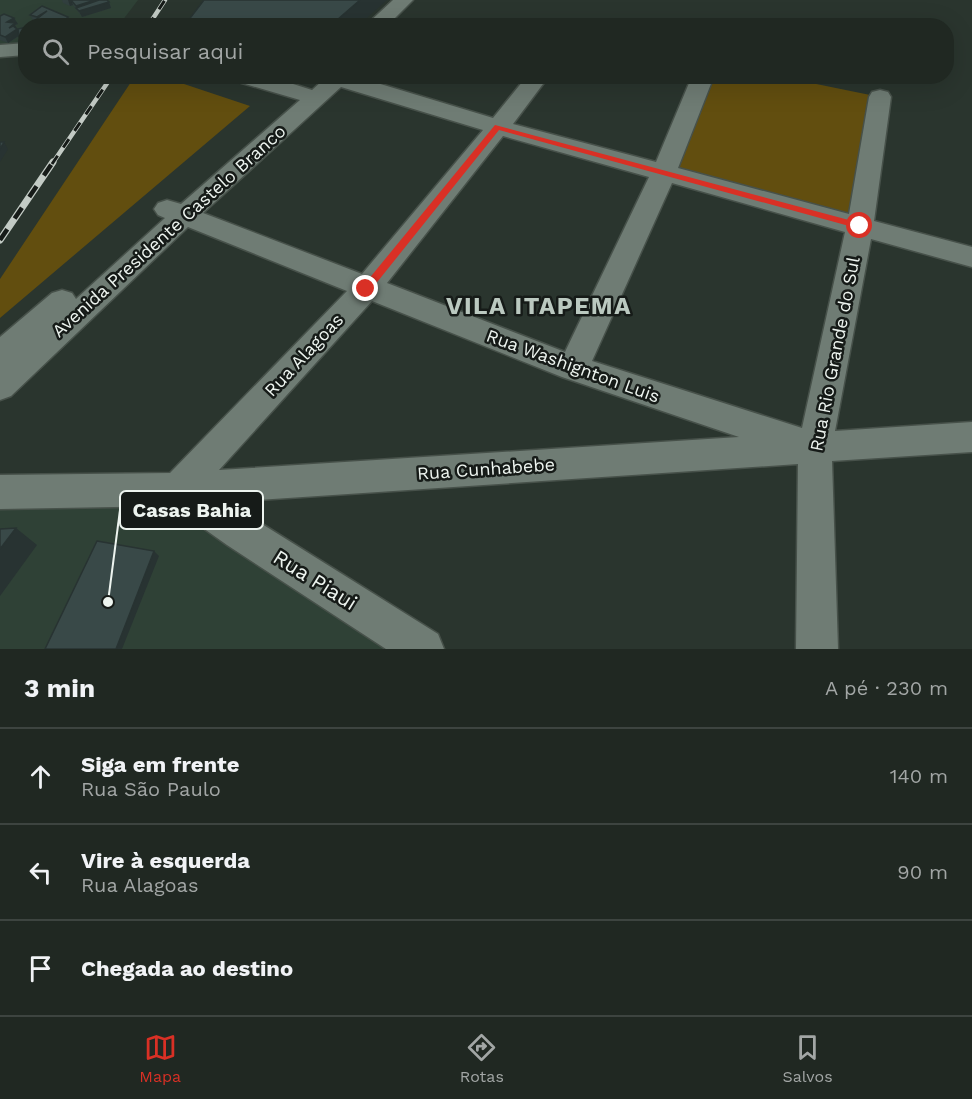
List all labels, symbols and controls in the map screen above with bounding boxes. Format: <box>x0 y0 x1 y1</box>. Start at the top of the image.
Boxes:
search box <box>18 18 954 84</box>
icon: search <box>39 35 72 68</box>
text: Pesquisar aqui <box>87 39 243 64</box>
street label: Avenida Presidente Castelo Branco <box>48 120 290 341</box>
route start <box>846 212 872 238</box>
street label: Rua Rio Grande do Sul <box>805 254 864 453</box>
route end <box>352 275 378 301</box>
district label: VILA ITAPEMA <box>446 292 632 320</box>
street label: Rua Alagoas <box>260 309 347 400</box>
street label: Rua Washignton Luis <box>484 324 663 407</box>
street label: Rua Cunhabebe <box>416 453 556 484</box>
callout: Casas Bahia <box>120 491 263 529</box>
text: Casas Bahia <box>133 498 252 522</box>
street label: Rua Piaui <box>269 544 362 615</box>
text: 3 min <box>24 673 95 703</box>
text: A pé · 230 m <box>825 676 948 700</box>
text: Siga em frente <box>81 752 239 777</box>
icon: ahead <box>24 760 57 793</box>
text: 140 m <box>890 764 948 788</box>
text: Rua São Paulo <box>81 777 221 801</box>
text: Vire à esquerda <box>81 848 250 873</box>
icon: left <box>24 856 57 889</box>
text: 90 m <box>897 860 948 884</box>
text: Rua Alagoas <box>81 873 198 897</box>
icon: arrive <box>24 952 57 985</box>
text: Chegada ao destino <box>81 956 293 981</box>
tab: Mapa <box>139 1031 181 1086</box>
tab: Rotas <box>460 1031 504 1086</box>
tab: Salvos <box>783 1031 833 1086</box>

